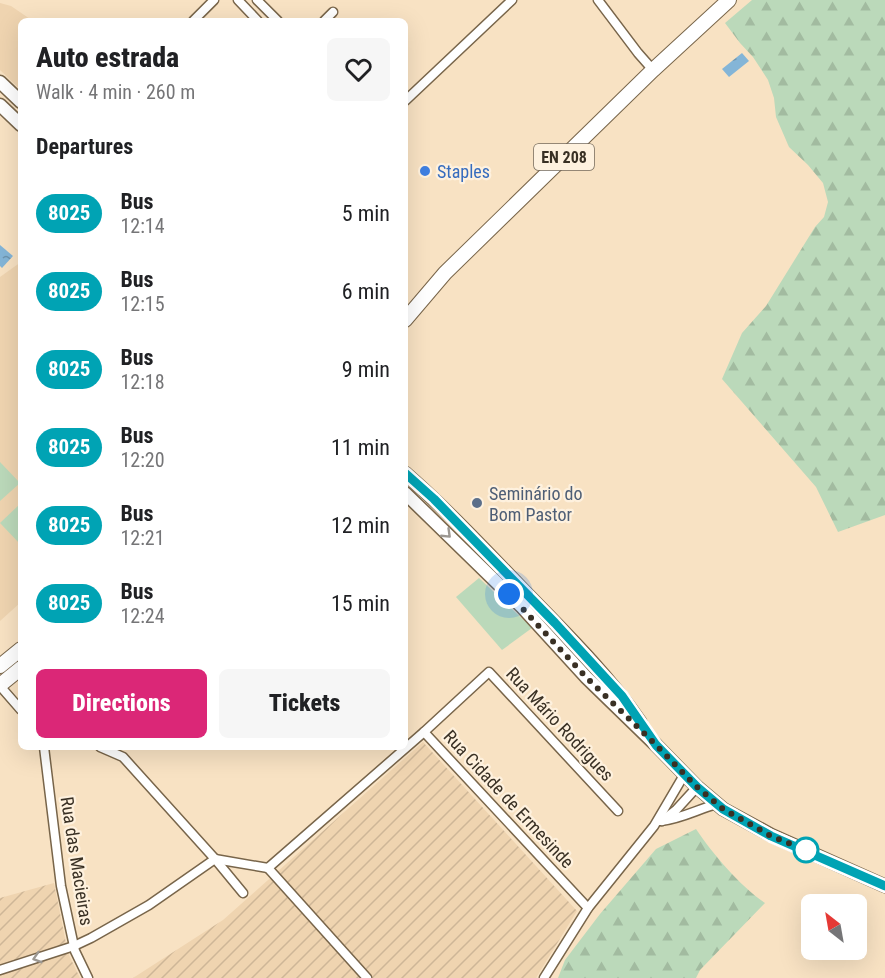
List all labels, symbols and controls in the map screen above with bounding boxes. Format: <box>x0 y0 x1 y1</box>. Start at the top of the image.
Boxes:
button: heart <box>327 38 390 101</box>
text: Auto estrada <box>36 41 179 74</box>
text: Walk · 4 min · 260 m <box>36 80 195 104</box>
text: Departures <box>36 134 133 159</box>
road number: EN 208 <box>534 144 594 170</box>
place label: Staples <box>437 161 490 182</box>
marker: Staples <box>418 164 432 178</box>
text: Bus <box>120 189 154 214</box>
text: 8025 <box>48 201 90 225</box>
text: 5 min <box>342 201 390 226</box>
text: 12:14 <box>120 214 165 238</box>
text: Bus <box>120 267 154 292</box>
text: 8025 <box>48 279 90 303</box>
text: 6 min <box>342 279 390 304</box>
text: 12:15 <box>120 292 165 316</box>
text: Bus <box>120 345 154 370</box>
text: 8025 <box>48 357 90 381</box>
text: 9 min <box>342 357 390 382</box>
text: 12:18 <box>120 370 165 394</box>
text: Bus <box>120 423 154 448</box>
text: 8025 <box>48 435 90 459</box>
text: 11 min <box>331 435 390 460</box>
text: 12:20 <box>120 448 165 472</box>
place label: Seminário do Bom Pastor <box>489 483 583 525</box>
marker: Seminário do Bom Pastor <box>470 496 484 510</box>
text: Bus <box>120 501 154 526</box>
text: 8025 <box>48 513 90 537</box>
text: 12 min <box>331 513 390 538</box>
text: 12:21 <box>120 526 165 550</box>
one-way arrow <box>440 526 451 537</box>
text: Bus <box>120 579 154 604</box>
your location <box>494 579 524 609</box>
text: 8025 <box>48 591 90 615</box>
text: 15 min <box>331 591 390 616</box>
text: 12:24 <box>120 604 165 628</box>
street label: Rua Mário Rodrigues <box>502 663 618 785</box>
button: Directions <box>36 669 207 738</box>
button: Tickets <box>219 669 390 738</box>
street label: Rua Cidade de Ermesinde <box>440 726 578 872</box>
street label: Rua das Macieiras <box>56 795 98 927</box>
unlabelled marker <box>793 837 819 863</box>
north arrow <box>801 894 867 960</box>
map controls <box>801 894 867 960</box>
one-way arrow <box>32 951 43 963</box>

